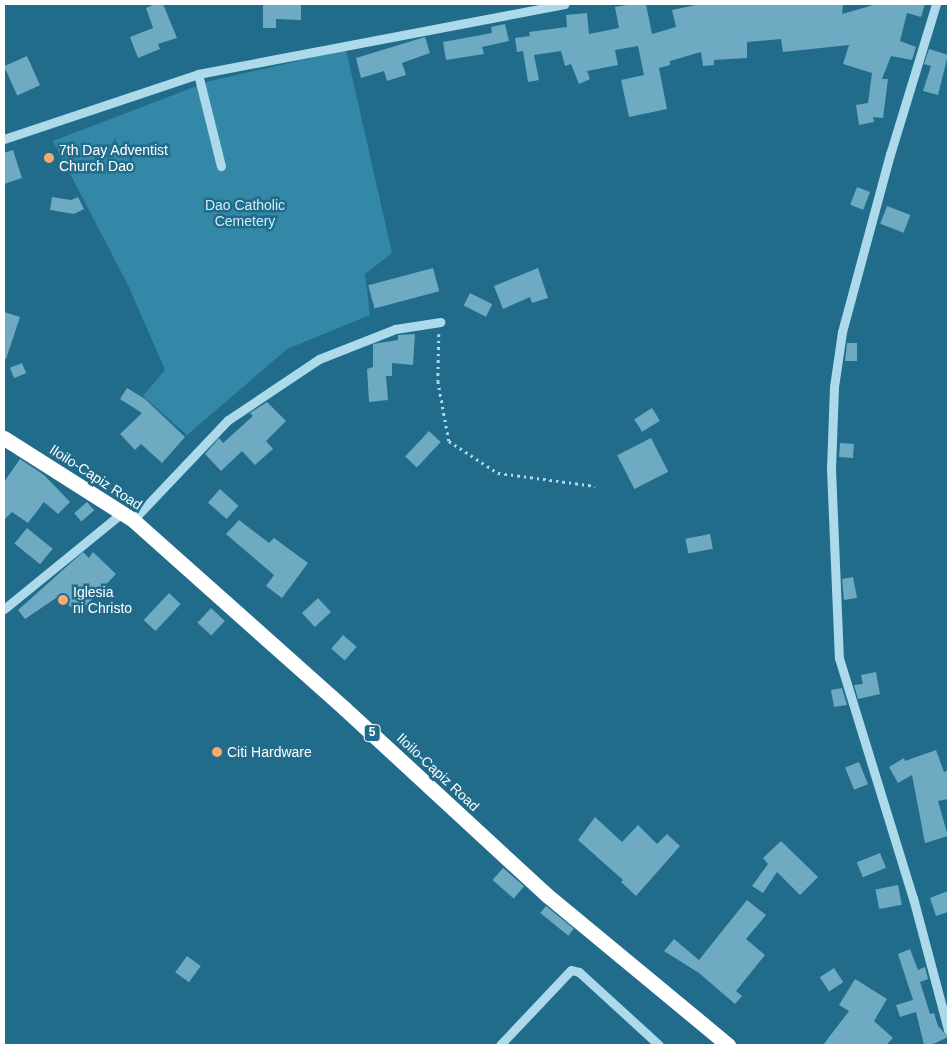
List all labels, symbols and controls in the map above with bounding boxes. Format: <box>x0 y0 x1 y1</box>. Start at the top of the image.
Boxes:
place label: 7th Day Adventist Church Dao <box>59 142 169 174</box>
marker: 7th Day Adventist Church Dao <box>43 152 55 164</box>
park label: Dao Catholic Cemetery <box>205 197 285 230</box>
street label: Iloilo-Capiz Road <box>47 441 145 513</box>
place label: Iglesia ni Christo <box>73 584 132 616</box>
marker: Iglesia ni Christo <box>57 594 69 606</box>
road number: 5 <box>363 724 381 742</box>
street label: Iloilo-Capiz Road <box>393 730 483 814</box>
place label: Citi Hardware <box>227 744 312 760</box>
marker: Citi Hardware <box>211 746 223 758</box>

